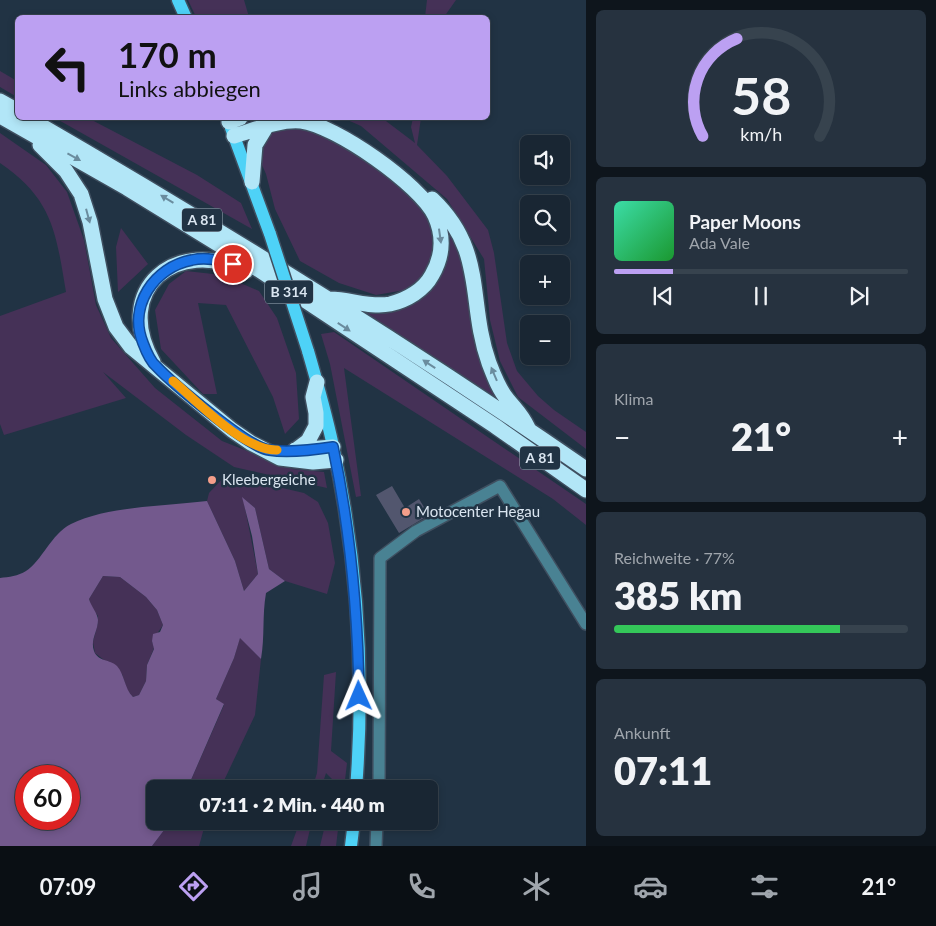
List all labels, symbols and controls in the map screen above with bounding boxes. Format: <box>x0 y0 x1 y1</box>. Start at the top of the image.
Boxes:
text: 170 m <box>118 33 217 75</box>
icon: left <box>35 35 100 100</box>
text: 58 <box>731 64 791 126</box>
text: Links abbiegen <box>118 75 261 102</box>
text: km/h <box>740 123 782 145</box>
map controls <box>520 135 570 365</box>
button: sound <box>520 135 570 185</box>
one-way arrow <box>67 153 81 162</box>
one-way arrow <box>161 195 174 204</box>
button: search <box>520 195 570 245</box>
one-way arrow <box>85 208 93 223</box>
road number: A 81 <box>182 208 222 232</box>
text: Paper Moons <box>689 210 801 233</box>
one-way arrow <box>436 228 444 244</box>
text: Ada Vale <box>689 233 750 252</box>
pin <box>212 243 254 285</box>
icon: arrive <box>219 250 247 278</box>
button: + <box>520 255 570 305</box>
road number: B 314 <box>265 280 313 304</box>
icon: previous <box>649 282 677 310</box>
icon: pause <box>747 282 775 310</box>
icon: next <box>845 282 873 310</box>
button: − <box>520 315 570 365</box>
one-way arrow <box>337 322 351 332</box>
one-way arrow <box>423 360 436 369</box>
one-way arrow <box>489 367 497 381</box>
text: Klima <box>614 389 653 408</box>
text: 21° <box>731 413 791 459</box>
text: − <box>614 420 630 454</box>
text: + <box>892 420 908 454</box>
road number: A 81 <box>520 446 560 469</box>
place label: Kleebergeiche <box>222 470 316 488</box>
marker: Kleebergeiche <box>206 474 218 486</box>
place label: Motocenter Hegau <box>416 502 540 520</box>
marker: Motocenter Hegau <box>400 506 412 518</box>
text: Reichweite · 77% <box>614 548 735 567</box>
text: 385 km <box>614 572 742 618</box>
position arrow <box>332 669 384 721</box>
text: Ankunft <box>614 723 671 742</box>
text: 07:11 <box>614 747 712 793</box>
speed limit sign: 60 <box>15 765 80 830</box>
text: 07:11 · 2 Min. · 440 m <box>199 793 385 816</box>
icon: directions <box>176 869 211 904</box>
icon: music <box>290 869 325 904</box>
icon: phone <box>404 869 439 904</box>
icon: climate <box>519 869 554 904</box>
icon: car <box>633 869 668 904</box>
icon: filters <box>747 869 782 904</box>
text: 07:09 <box>40 873 96 900</box>
text: 21° <box>862 873 896 900</box>

